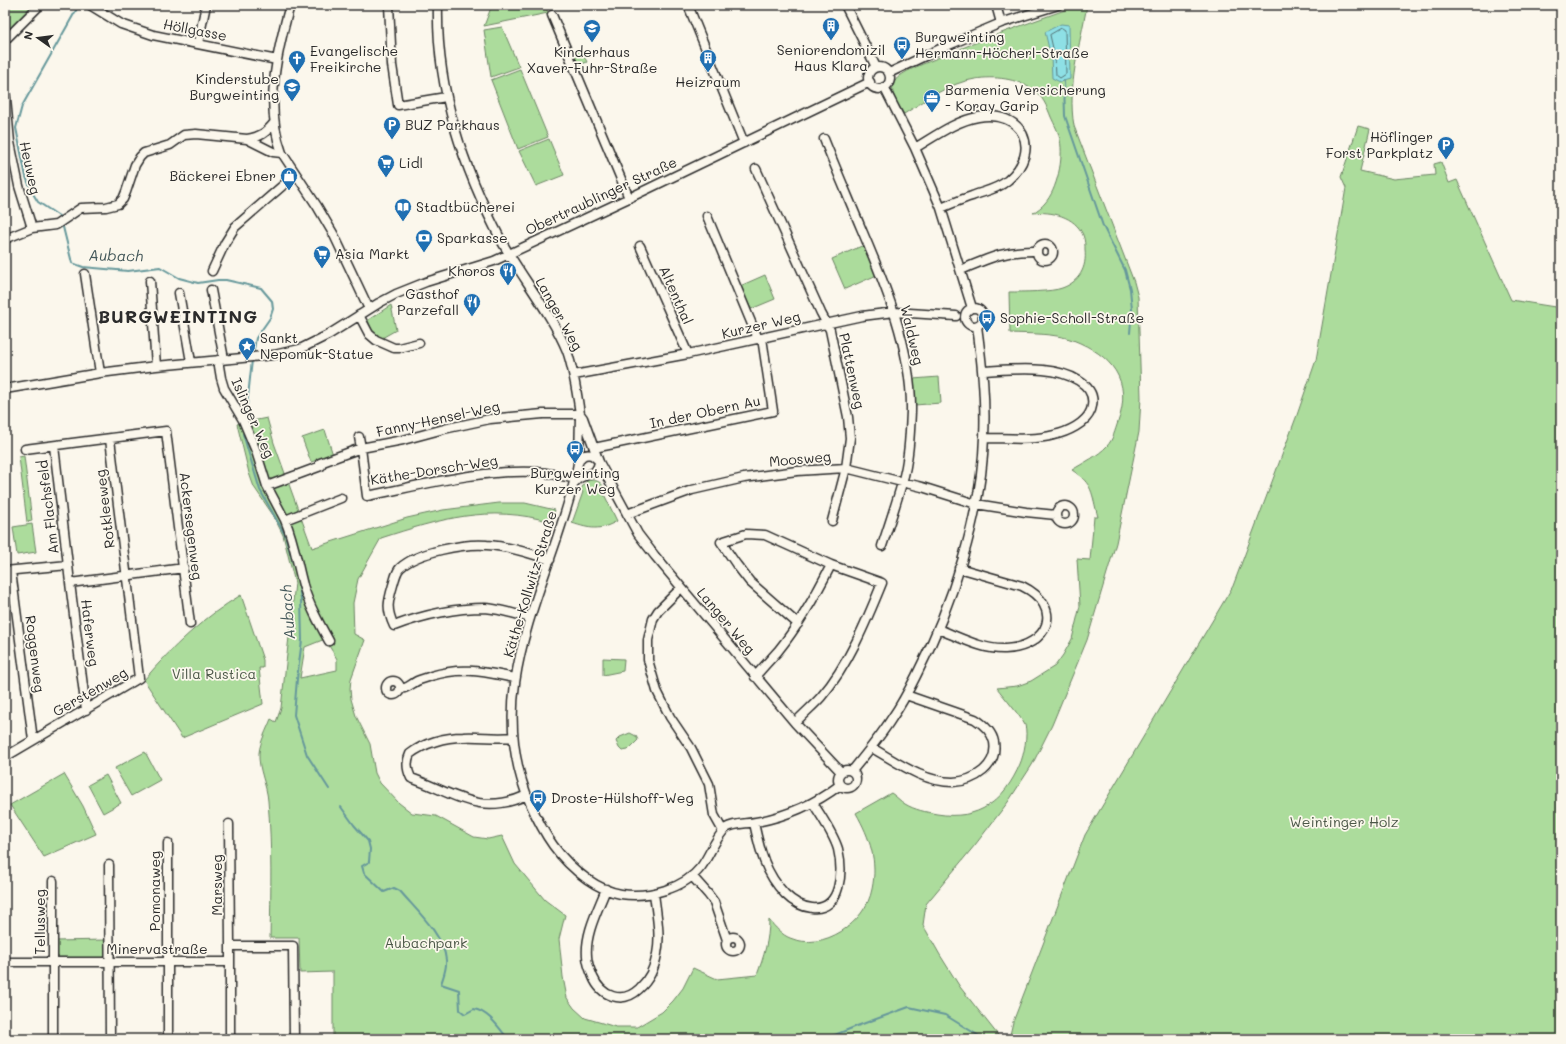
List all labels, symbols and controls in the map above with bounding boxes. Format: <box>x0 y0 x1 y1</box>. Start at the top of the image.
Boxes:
street label: Höllgasse <box>162 14 229 45</box>
building icon: Seniorendomizil Haus Klara <box>821 16 841 41</box>
north arrow <box>18 18 58 58</box>
school or university icon: Kinderhaus Xaver-Fuhr-Straße <box>582 18 602 43</box>
place label: Burgweinting Hermann-Höcherl-Straße <box>915 27 1089 62</box>
text: N <box>20 30 36 41</box>
bus stop icon: Burgweinting Hermann-Höcherl-Straße <box>892 35 912 60</box>
place label: Seniorendomizil Haus Klara <box>777 40 885 75</box>
place label: Evangelische Freikirche <box>310 41 398 76</box>
place label: Kinderhaus Xaver-Fuhr-Straße <box>527 42 657 77</box>
building icon: Heizraum <box>698 48 718 73</box>
church icon: Evangelische Freikirche <box>287 49 307 74</box>
place label: Kinderstube Burgweinting <box>190 69 279 104</box>
place label: Heizraum <box>675 72 741 91</box>
school or university icon: Kinderstube Burgweinting <box>282 77 302 102</box>
place label: Barmenia Versicherung - Koray Garip <box>945 80 1106 115</box>
office icon: Barmenia Versicherung - Koray Garip <box>922 88 942 113</box>
parking icon: BUZ Parkhaus <box>382 115 402 140</box>
place label: BUZ Parkhaus <box>405 115 500 134</box>
place label: Höflinger Forst Parkplatz <box>1326 127 1433 162</box>
parking icon: Höflinger Forst Parkplatz <box>1436 135 1456 160</box>
street label: Heuweg <box>16 140 45 196</box>
street label: Obertraublinger Straße <box>522 152 680 239</box>
supermarket icon: Lidl <box>376 153 396 178</box>
place label: Lidl <box>399 153 423 172</box>
place label: Bäckerei Ebner <box>169 166 276 185</box>
shop icon: Bäckerei Ebner <box>279 166 299 191</box>
library icon: Stadtbücherei <box>393 197 413 222</box>
place label: Stadtbücherei <box>416 197 515 216</box>
bank icon: Sparkasse <box>414 228 434 253</box>
place label: Sparkasse <box>437 228 508 247</box>
supermarket icon: Asia Markt <box>312 244 332 269</box>
place label: Asia Markt <box>335 244 409 263</box>
water label: Aubach <box>88 245 144 265</box>
place label: Khoros <box>448 261 495 280</box>
restaurant icon: Khoros <box>498 261 518 286</box>
street label: Altenthal <box>655 263 698 327</box>
street label: Langer Weg <box>531 274 587 354</box>
place label: Gasthof Parzefall <box>397 284 460 319</box>
restaurant icon: Gasthof Parzefall <box>462 292 482 317</box>
street label: Waldweg <box>896 303 929 367</box>
district label: BURGWEINTING <box>98 304 258 328</box>
street label: Kurzer Weg <box>720 306 802 343</box>
bus stop icon: Sophie-Scholl-Straße <box>977 308 997 333</box>
place label: Sophie-Scholl-Straße <box>1000 308 1144 327</box>
place label: Sankt Nepomuk-Statue <box>260 328 373 363</box>
street label: Plattenweg <box>835 331 870 411</box>
place icon: Sankt Nepomuk-Statue <box>237 336 257 361</box>
street label: Islinger Weg <box>227 375 280 461</box>
street label: In der Obern Au <box>648 391 762 433</box>
street label: Fanny-Hensel-Weg <box>374 396 501 441</box>
bus stop icon: Burgweinting Kurzer Weg <box>565 439 585 464</box>
street label: Moosweg <box>768 446 832 471</box>
street label: Käthe-Dorsch-Weg <box>369 450 499 489</box>
street label: Am Flachsfeld <box>32 459 63 555</box>
place label: Burgweinting Kurzer Weg <box>530 463 620 498</box>
street label: Rotkleeweg <box>90 469 119 550</box>
street label: Ackersegenweg <box>175 471 208 581</box>
street label: Käthe-Kollwitz-Straße <box>498 508 561 659</box>
street label: Langer Weg <box>693 583 760 658</box>
water label: Aubach <box>275 584 299 640</box>
street label: Haferweg <box>77 598 104 668</box>
street label: Roggenweg <box>21 614 50 694</box>
street label: Gerstenweg <box>49 663 130 721</box>
park label: Villa Rustica <box>172 664 256 683</box>
bus stop icon: Droste-Hülshoff-Weg <box>528 788 548 813</box>
place label: Droste-Hülshoff-Weg <box>551 788 694 807</box>
park label: Weintinger Holz <box>1289 812 1399 831</box>
street label: Pomonaweg <box>145 851 164 931</box>
street label: Marsweg <box>207 854 226 916</box>
street label: Tellusweg <box>30 889 49 955</box>
park label: Aubachpark <box>385 933 467 952</box>
street label: Minervastraße <box>106 939 208 958</box>

